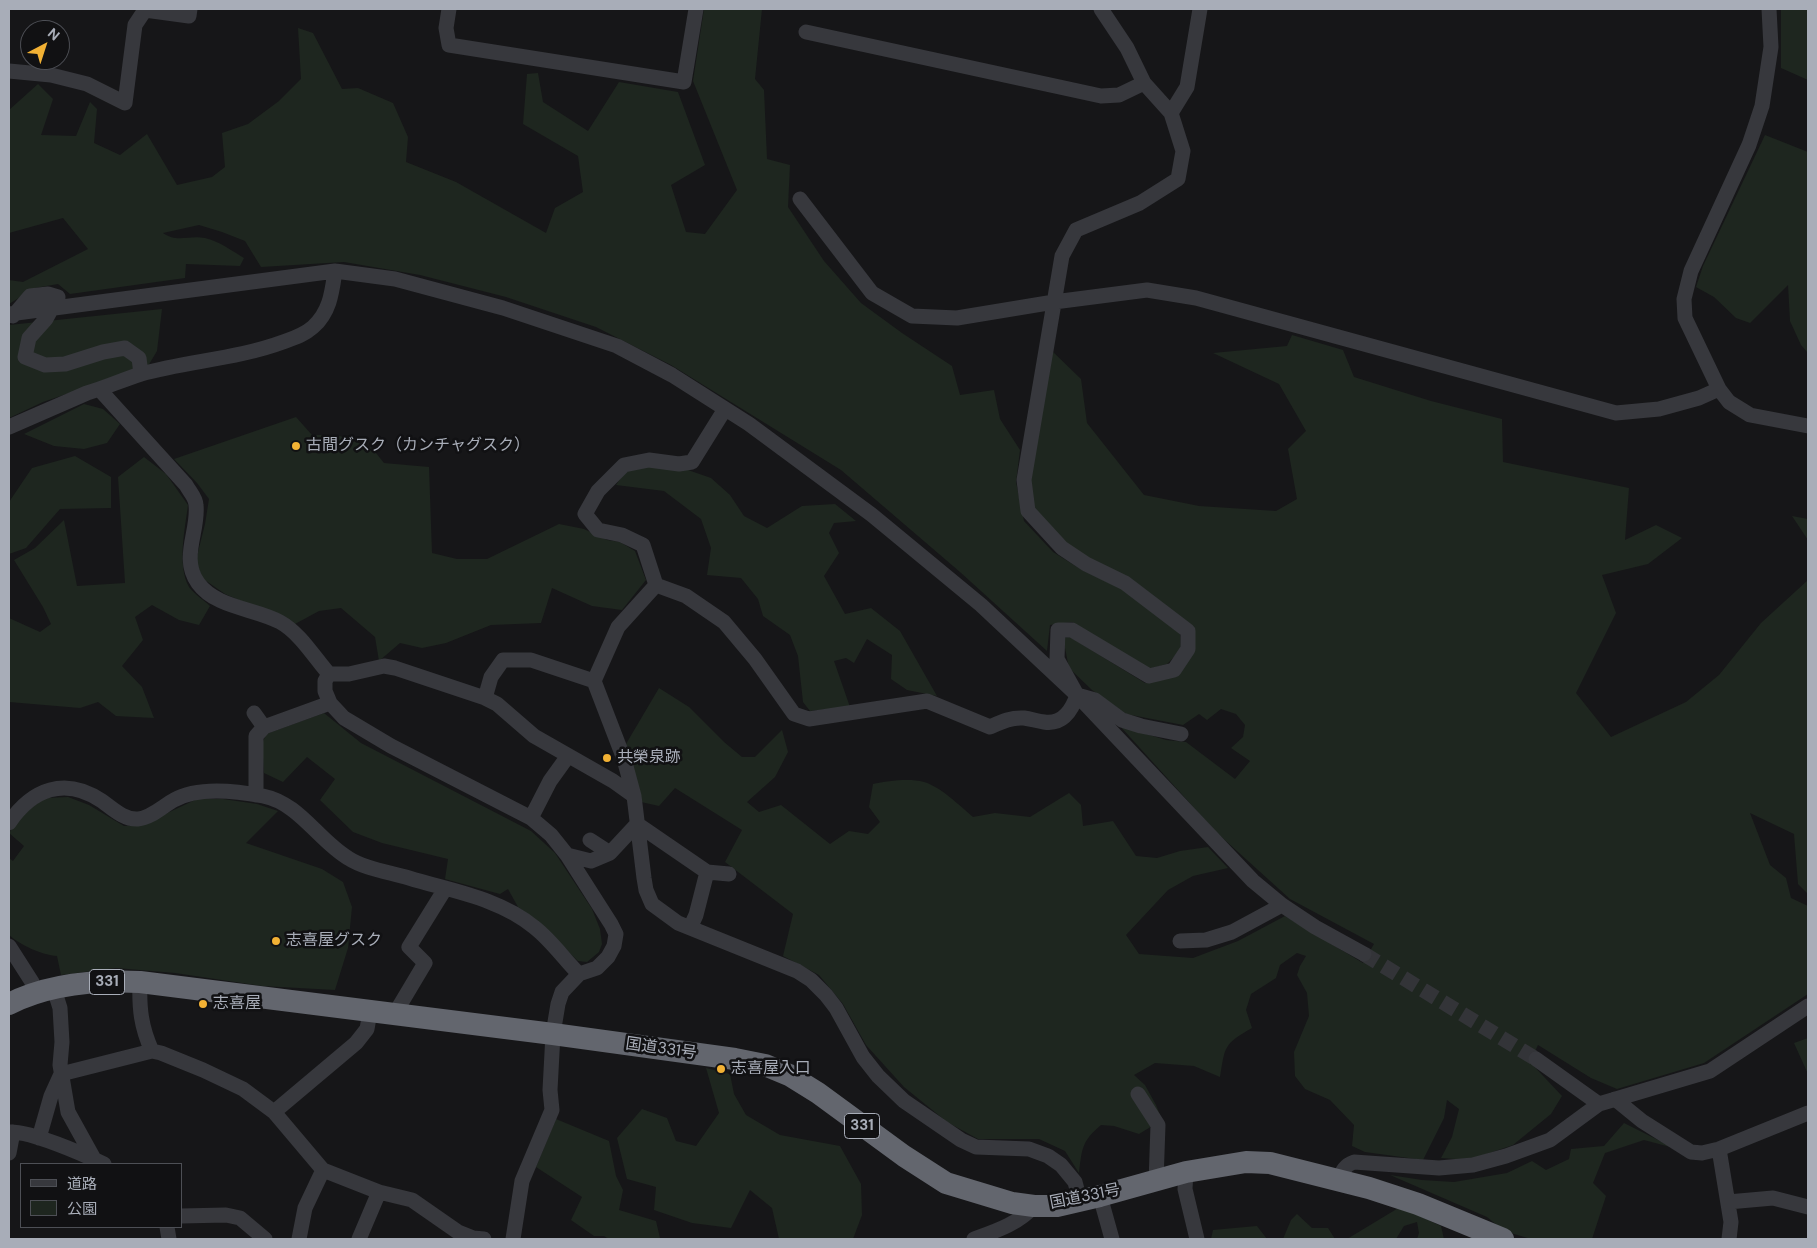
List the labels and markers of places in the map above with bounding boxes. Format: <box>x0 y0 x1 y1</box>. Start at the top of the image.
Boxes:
place label: 古間グスク（カンチャグスク） <box>306 436 530 456</box>
marker: 古間グスク（カンチャグスク） <box>290 440 302 452</box>
place label: 共榮泉跡 <box>617 748 681 768</box>
marker: 共榮泉跡 <box>601 752 613 764</box>
place label: 志喜屋グスク <box>286 931 382 951</box>
marker: 志喜屋グスク <box>270 935 282 947</box>
place label: 志喜屋 <box>213 994 261 1014</box>
marker: 志喜屋 <box>197 998 209 1010</box>
place label: 志喜屋入口 <box>731 1059 811 1079</box>
marker: 志喜屋入口 <box>715 1063 727 1075</box>

